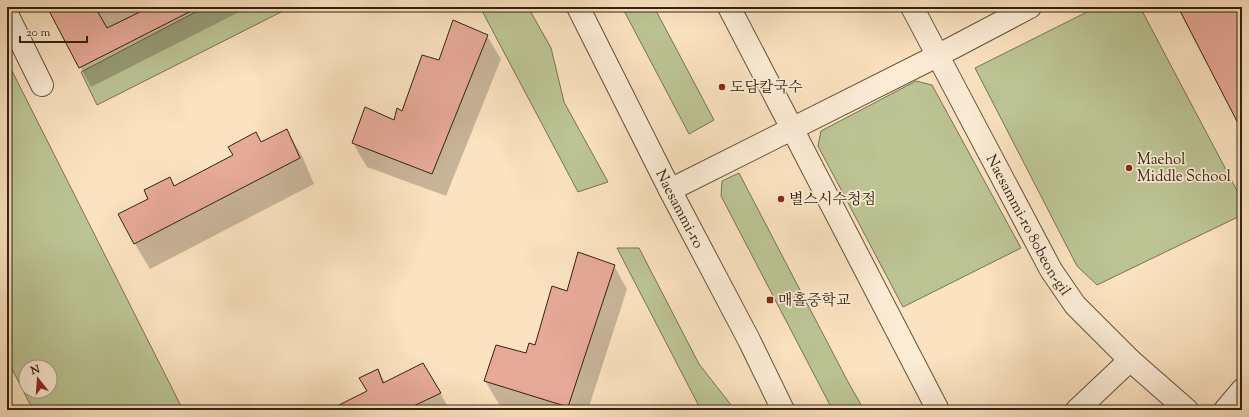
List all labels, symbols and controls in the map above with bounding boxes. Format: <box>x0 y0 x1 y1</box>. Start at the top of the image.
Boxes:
scale bar <box>20 18 87 44</box>
text: 20 m <box>26 24 51 42</box>
place label: 도담칼국수 <box>730 78 803 99</box>
marker: 도담칼국수 <box>717 82 727 92</box>
place label: Maehol Middle School <box>1137 150 1231 188</box>
street label: Naesammi-ro 80beon-gil <box>980 151 1075 300</box>
marker: Maehol Middle School <box>1124 163 1134 173</box>
street label: Naesammi-ro <box>649 166 708 253</box>
place label: 별스시수청점 <box>789 190 876 211</box>
marker: 별스시수청점 <box>776 194 786 204</box>
place label: 매홀중학교 <box>778 291 851 312</box>
marker: 매홀중학교 <box>765 295 775 305</box>
north arrow <box>18 359 58 399</box>
text: N <box>28 361 42 380</box>

